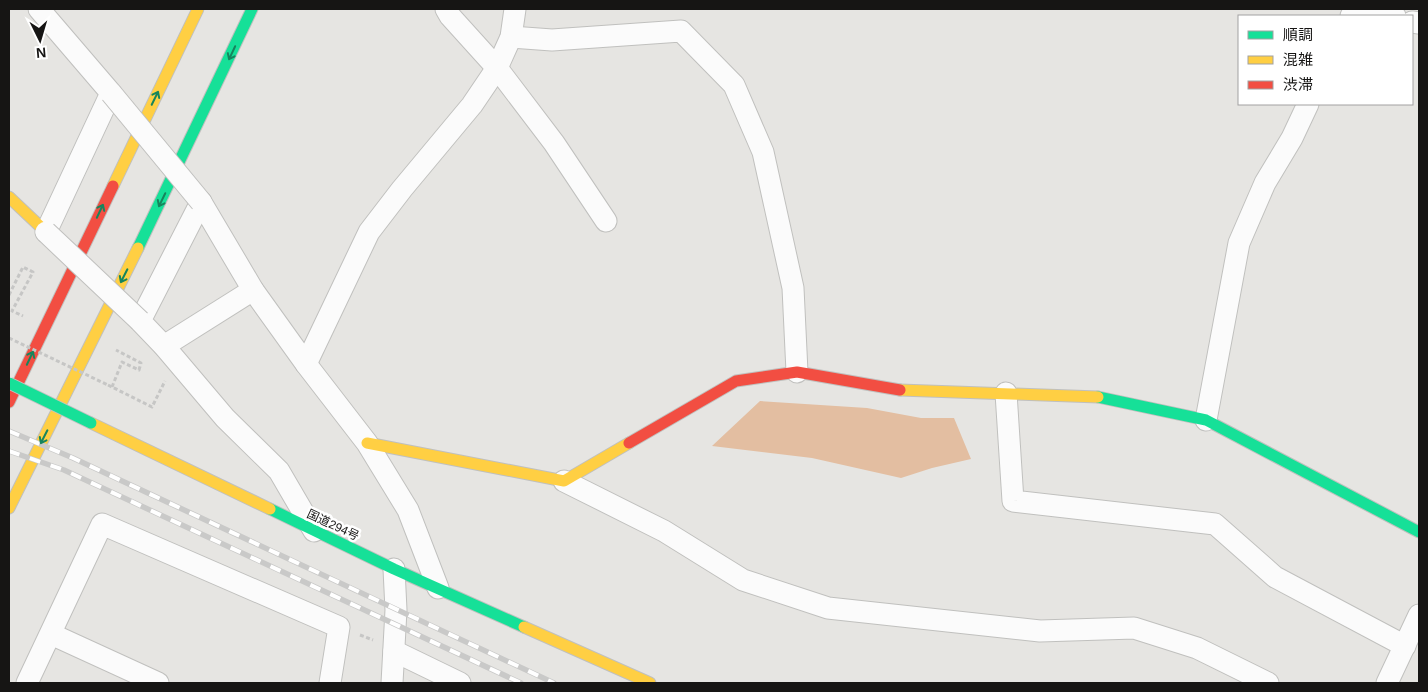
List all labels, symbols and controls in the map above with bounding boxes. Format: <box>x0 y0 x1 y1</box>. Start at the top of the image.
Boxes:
north arrow <box>15 15 65 65</box>
legend <box>1238 15 1413 105</box>
text: 順調 <box>1283 26 1313 43</box>
text: N <box>35 45 47 61</box>
one-way arrow <box>226 45 236 60</box>
text: 混雑 <box>1283 51 1313 68</box>
text: 渋滞 <box>1283 76 1313 93</box>
one-way arrow <box>150 91 160 106</box>
one-way arrow <box>157 192 166 207</box>
one-way arrow <box>95 204 105 219</box>
one-way arrow <box>119 269 129 284</box>
one-way arrow <box>26 351 35 366</box>
one-way arrow <box>39 430 49 445</box>
street label: 国道294号 <box>305 507 361 543</box>

